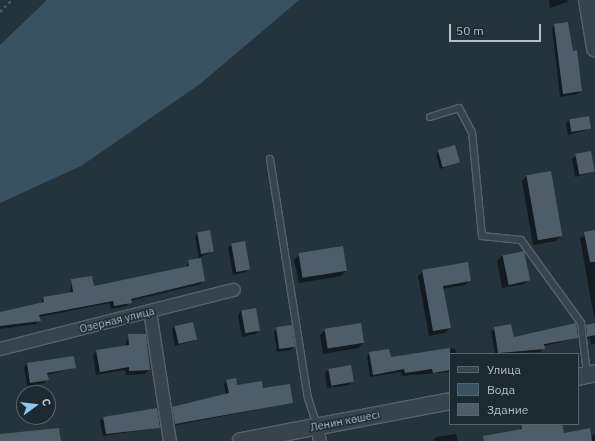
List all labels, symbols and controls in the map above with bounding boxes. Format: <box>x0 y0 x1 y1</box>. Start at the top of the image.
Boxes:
scale bar <box>451 16 543 42</box>
text: 50 m <box>456 23 484 38</box>
street label: Озерная улица <box>78 304 156 336</box>
legend <box>449 353 579 425</box>
text: Улица <box>487 362 521 377</box>
text: Вода <box>487 382 515 397</box>
north arrow <box>16 385 56 425</box>
text: С <box>39 397 54 407</box>
text: Здание <box>487 402 528 417</box>
street label: Ленин көшесі <box>309 408 381 434</box>

